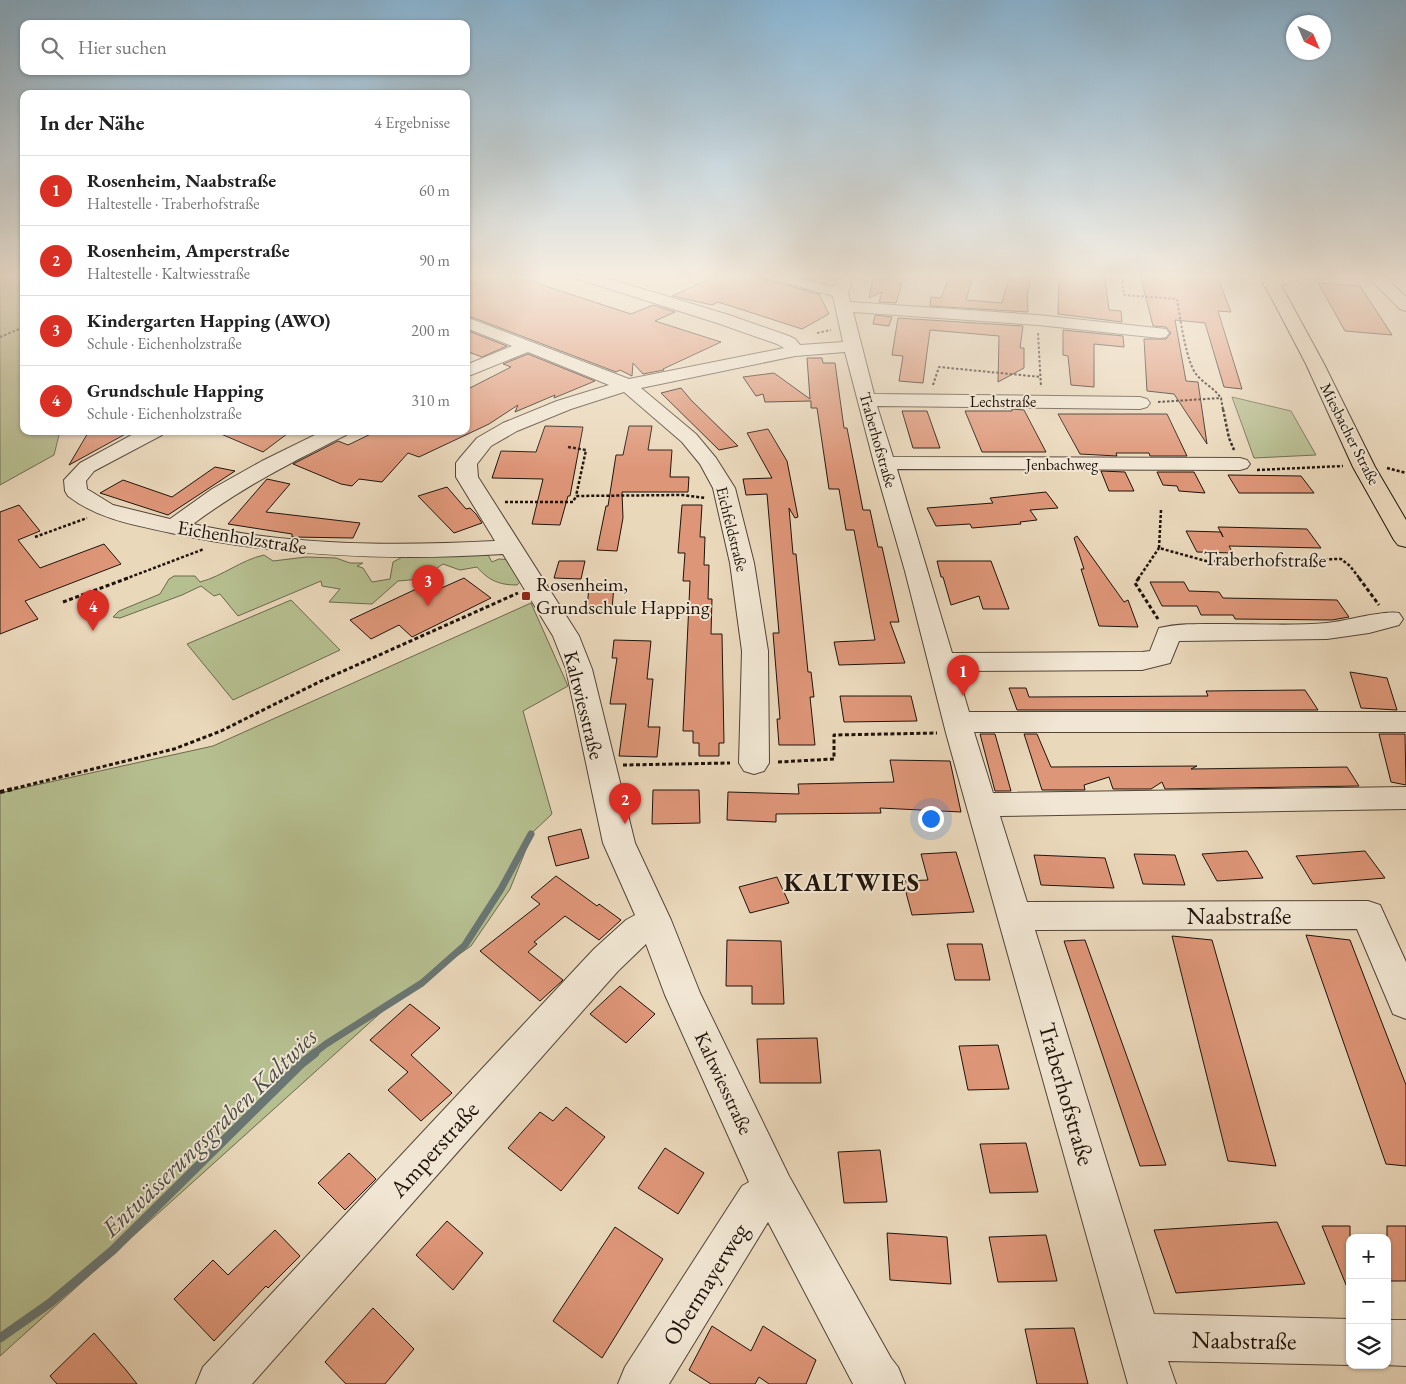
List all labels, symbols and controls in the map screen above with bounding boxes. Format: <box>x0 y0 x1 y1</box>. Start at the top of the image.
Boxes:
north arrow <box>1286 15 1331 60</box>
search box <box>20 20 470 75</box>
icon: search <box>38 34 66 62</box>
text: Hier suchen <box>78 35 167 60</box>
text: In der Nähe <box>40 109 145 136</box>
text: 4 Ergebnisse <box>374 112 450 133</box>
text: Rosenheim, Naabstraße <box>87 168 276 193</box>
text: 1 <box>52 180 60 201</box>
text: 60 m <box>419 180 450 201</box>
text: Haltestelle · Traberhofstraße <box>87 193 260 214</box>
text: Rosenheim, Amperstraße <box>87 238 290 263</box>
text: 2 <box>52 250 60 271</box>
text: 90 m <box>419 250 450 271</box>
text: Haltestelle · Kaltwiesstraße <box>87 263 250 284</box>
text: Kindergarten Happing (AWO) <box>87 308 330 333</box>
text: 3 <box>52 320 60 341</box>
text: 200 m <box>411 320 450 341</box>
text: Schule · Eichenholzstraße <box>87 333 242 354</box>
text: Grundschule Happing <box>87 378 263 403</box>
street label: Miesbacher Straße <box>1315 379 1385 489</box>
text: 4 <box>52 390 60 411</box>
text: 310 m <box>411 390 450 411</box>
street label: Traberhofstraße <box>854 390 902 490</box>
street label: Lechstraße <box>970 391 1036 412</box>
text: Schule · Eichenholzstraße <box>87 403 242 424</box>
street label: Jenbachweg <box>1024 454 1099 475</box>
street label: Eichfeldstraße <box>711 484 753 574</box>
street label: Eichenholzstraße <box>176 514 309 560</box>
street label: Traberhofstraße <box>1203 545 1327 573</box>
pin: 3 <box>412 565 444 606</box>
place label: Rosenheim, Grundschule Happing <box>536 571 710 620</box>
pin: 4 <box>77 590 109 631</box>
marker: Rosenheim, Grundschule Happing <box>520 590 532 602</box>
street label: Kaltwiesstraße <box>558 648 610 762</box>
pin: 1 <box>947 655 979 696</box>
pin: 2 <box>609 783 641 824</box>
your location <box>918 806 944 832</box>
district label: KALTWIES <box>784 866 920 898</box>
street label: Naabstraße <box>1187 900 1291 931</box>
street label: Traberhofstraße <box>1032 1019 1102 1169</box>
water label: Entwässerungsgraben Kaltwies <box>94 1020 324 1244</box>
street label: Kaltwiesstraße <box>689 1027 759 1139</box>
street label: Amperstraße <box>382 1094 485 1205</box>
street label: Obermayerweg <box>655 1216 755 1351</box>
map controls <box>1346 1234 1391 1369</box>
button: + <box>1346 1234 1391 1279</box>
button: − <box>1346 1279 1391 1324</box>
street label: Naabstraße <box>1191 1324 1297 1356</box>
button: layers <box>1346 1324 1391 1369</box>

